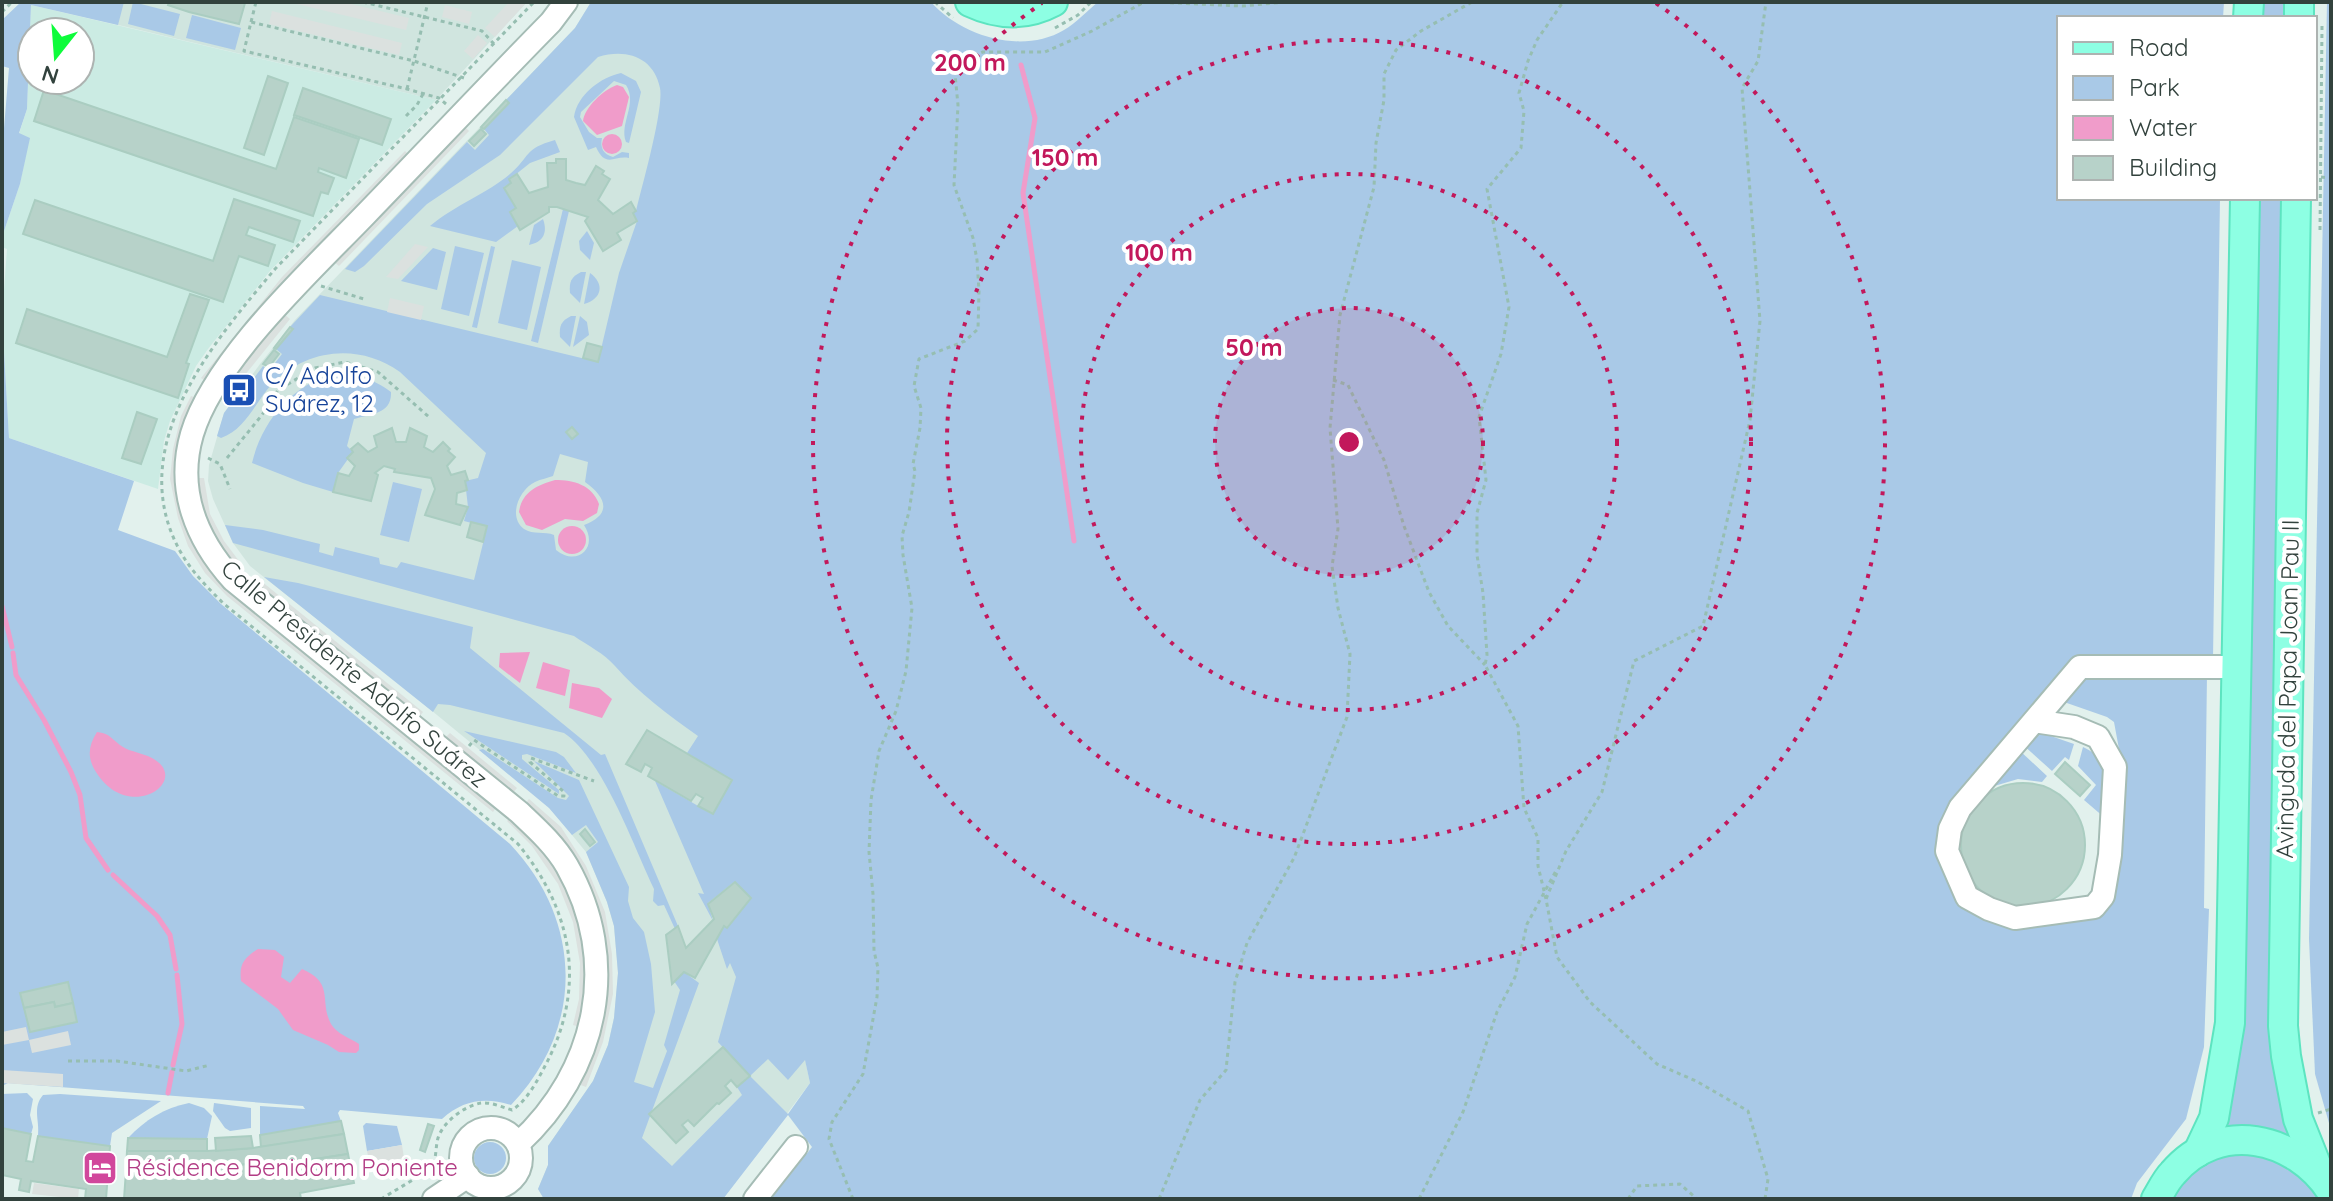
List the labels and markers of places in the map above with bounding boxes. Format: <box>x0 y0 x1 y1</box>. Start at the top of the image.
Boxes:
place label: C/ Adolfo Suárez, 12 <box>265 360 374 418</box>
bus stop icon: C/ Adolfo Suárez, 12 <box>220 371 258 409</box>
centre of rings <box>1335 428 1363 456</box>
hotel icon: Résidence Benidorm Poniente <box>81 1149 119 1187</box>
place label: Résidence Benidorm Poniente <box>126 1152 458 1182</box>

